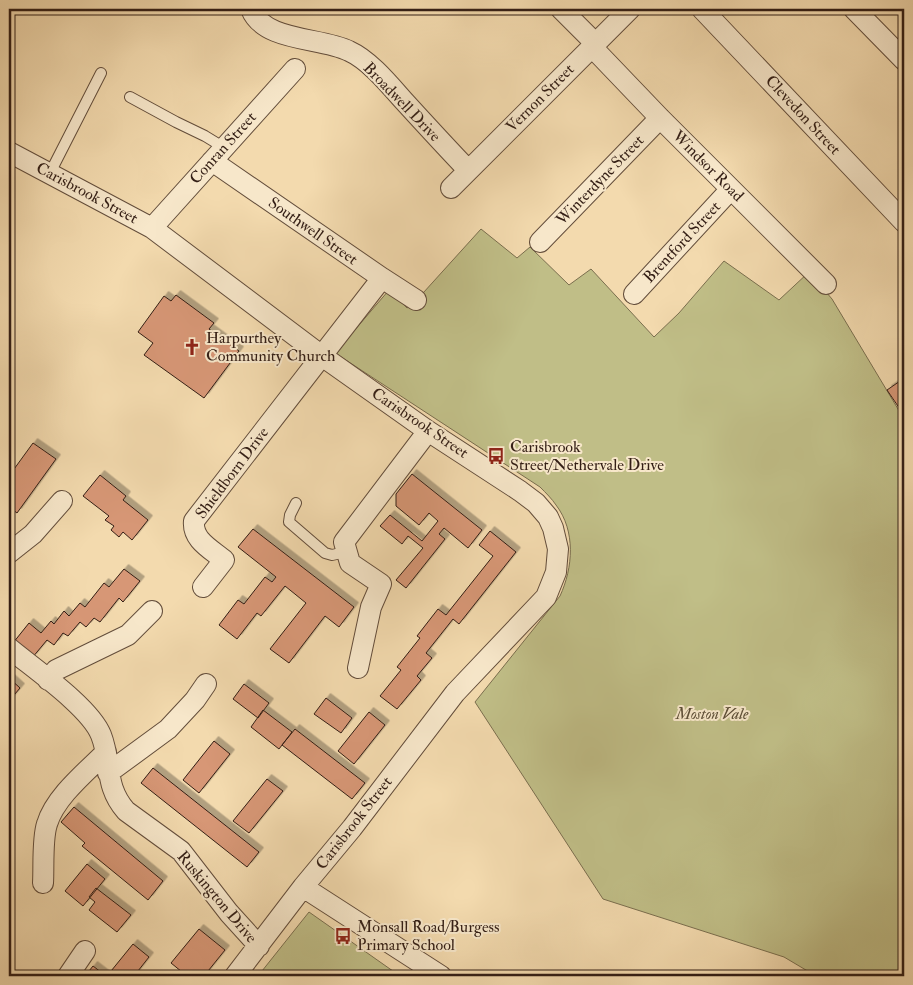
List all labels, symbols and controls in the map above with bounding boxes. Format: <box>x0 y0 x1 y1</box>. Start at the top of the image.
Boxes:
street label: Broadwell Drive <box>359 58 445 146</box>
street label: Vernon Street <box>502 60 578 136</box>
street label: Clevedon Street <box>761 71 845 159</box>
street label: Conran Street <box>185 108 261 188</box>
street label: Windsor Road <box>667 125 748 206</box>
street label: Winterdyne Street <box>551 131 648 230</box>
street label: Carisbrook Street <box>33 158 141 228</box>
street label: Southwell Street <box>264 193 362 269</box>
street label: Brentford Street <box>639 197 725 287</box>
place label: Harpurthey Community Church <box>206 328 336 366</box>
church icon: Harpurthey Community Church <box>182 337 202 357</box>
street label: Carisbrook Street <box>368 383 472 463</box>
street label: Shieldborn Drive <box>191 423 273 523</box>
place label: Carisbrook Street/Nethervale Drive <box>510 437 664 475</box>
bus stop icon: Carisbrook Street/Nethervale Drive <box>486 446 506 466</box>
park label: Moston Vale <box>675 704 749 724</box>
street label: Carisbrook Street <box>311 772 397 874</box>
street label: Ruskington Drive <box>173 847 262 947</box>
place label: Monsall Road/Burgess Primary School <box>357 917 500 955</box>
bus stop icon: Monsall Road/Burgess Primary School <box>333 926 353 946</box>

